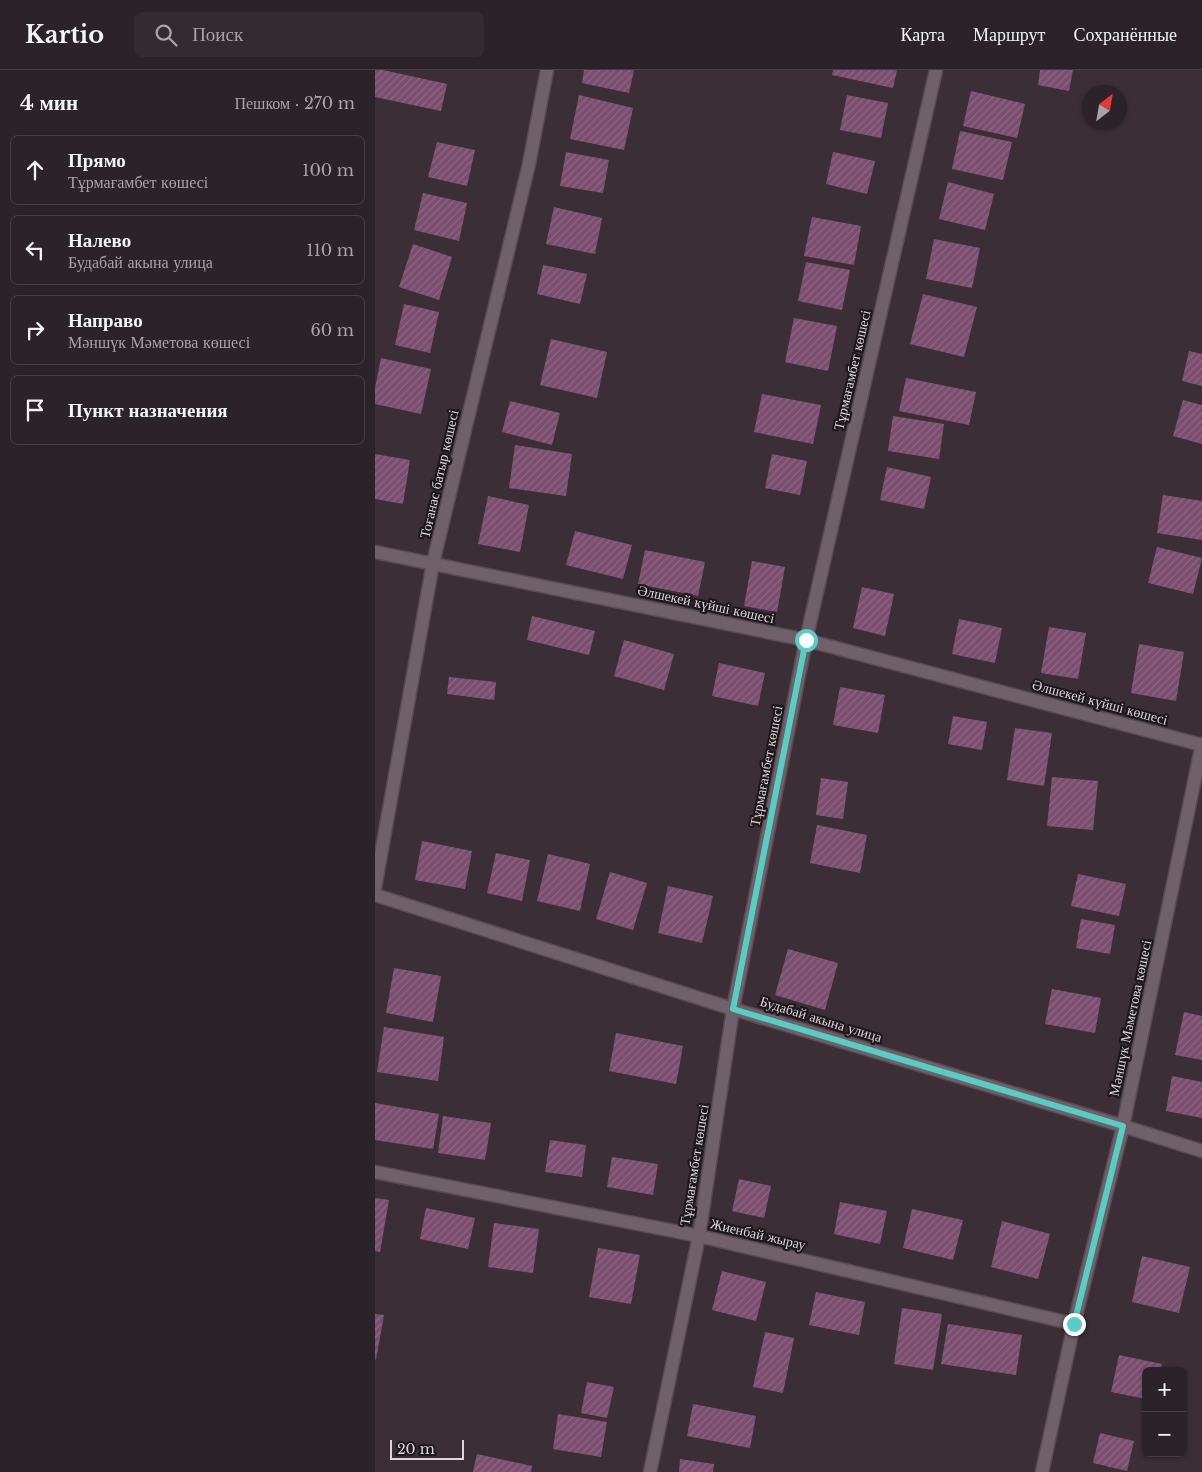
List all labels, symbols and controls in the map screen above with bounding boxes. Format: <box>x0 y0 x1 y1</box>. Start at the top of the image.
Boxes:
search box <box>134 12 484 57</box>
text: Kartio <box>25 20 104 49</box>
icon: search <box>152 21 180 49</box>
text: Поиск <box>192 23 243 46</box>
text: Карта <box>900 24 945 46</box>
text: Маршрут <box>973 24 1045 46</box>
text: Сохранённые <box>1073 24 1177 46</box>
north arrow <box>1082 85 1127 130</box>
text: 4 мин <box>20 90 78 116</box>
text: Пешком · 270 m <box>234 93 355 113</box>
text: Прямо <box>68 149 126 172</box>
icon: ahead <box>21 156 49 184</box>
text: 100 m <box>302 160 354 180</box>
text: Тұрмағамбет көшесі <box>68 172 208 192</box>
text: Налево <box>68 229 131 252</box>
icon: left <box>21 236 49 264</box>
text: 110 m <box>307 240 354 260</box>
text: Будабай акына улица <box>68 252 213 272</box>
street label: Тұрмағамбет көшесі <box>829 308 875 432</box>
text: Направо <box>68 309 143 332</box>
icon: right <box>21 316 49 344</box>
text: 60 m <box>311 320 354 340</box>
text: Мәншүк Мәметова көшесі <box>68 332 250 352</box>
icon: arrive <box>21 396 49 424</box>
text: Пункт назначения <box>68 399 228 422</box>
street label: Тоғанас батыр көшесі <box>415 408 463 540</box>
street label: Әлшекей күйші көшесі <box>636 581 776 627</box>
route start <box>795 629 818 652</box>
street label: Әлшекей күйші көшесі <box>1030 675 1170 729</box>
street label: Тұрмағамбет көшесі <box>745 704 787 828</box>
street label: Мәншүк Мәметова көшесі <box>1105 938 1155 1098</box>
street label: Будабай акына улица <box>758 992 885 1046</box>
street label: Тұрмағамбет көшесі <box>676 1103 713 1227</box>
street label: Жиенбай жырау <box>709 1214 807 1254</box>
route end <box>1063 1313 1086 1336</box>
map controls <box>1142 1367 1187 1457</box>
button: + <box>1142 1367 1187 1412</box>
button: − <box>1142 1412 1187 1457</box>
scale bar <box>390 1437 464 1460</box>
text: 20 m <box>397 1440 435 1458</box>

